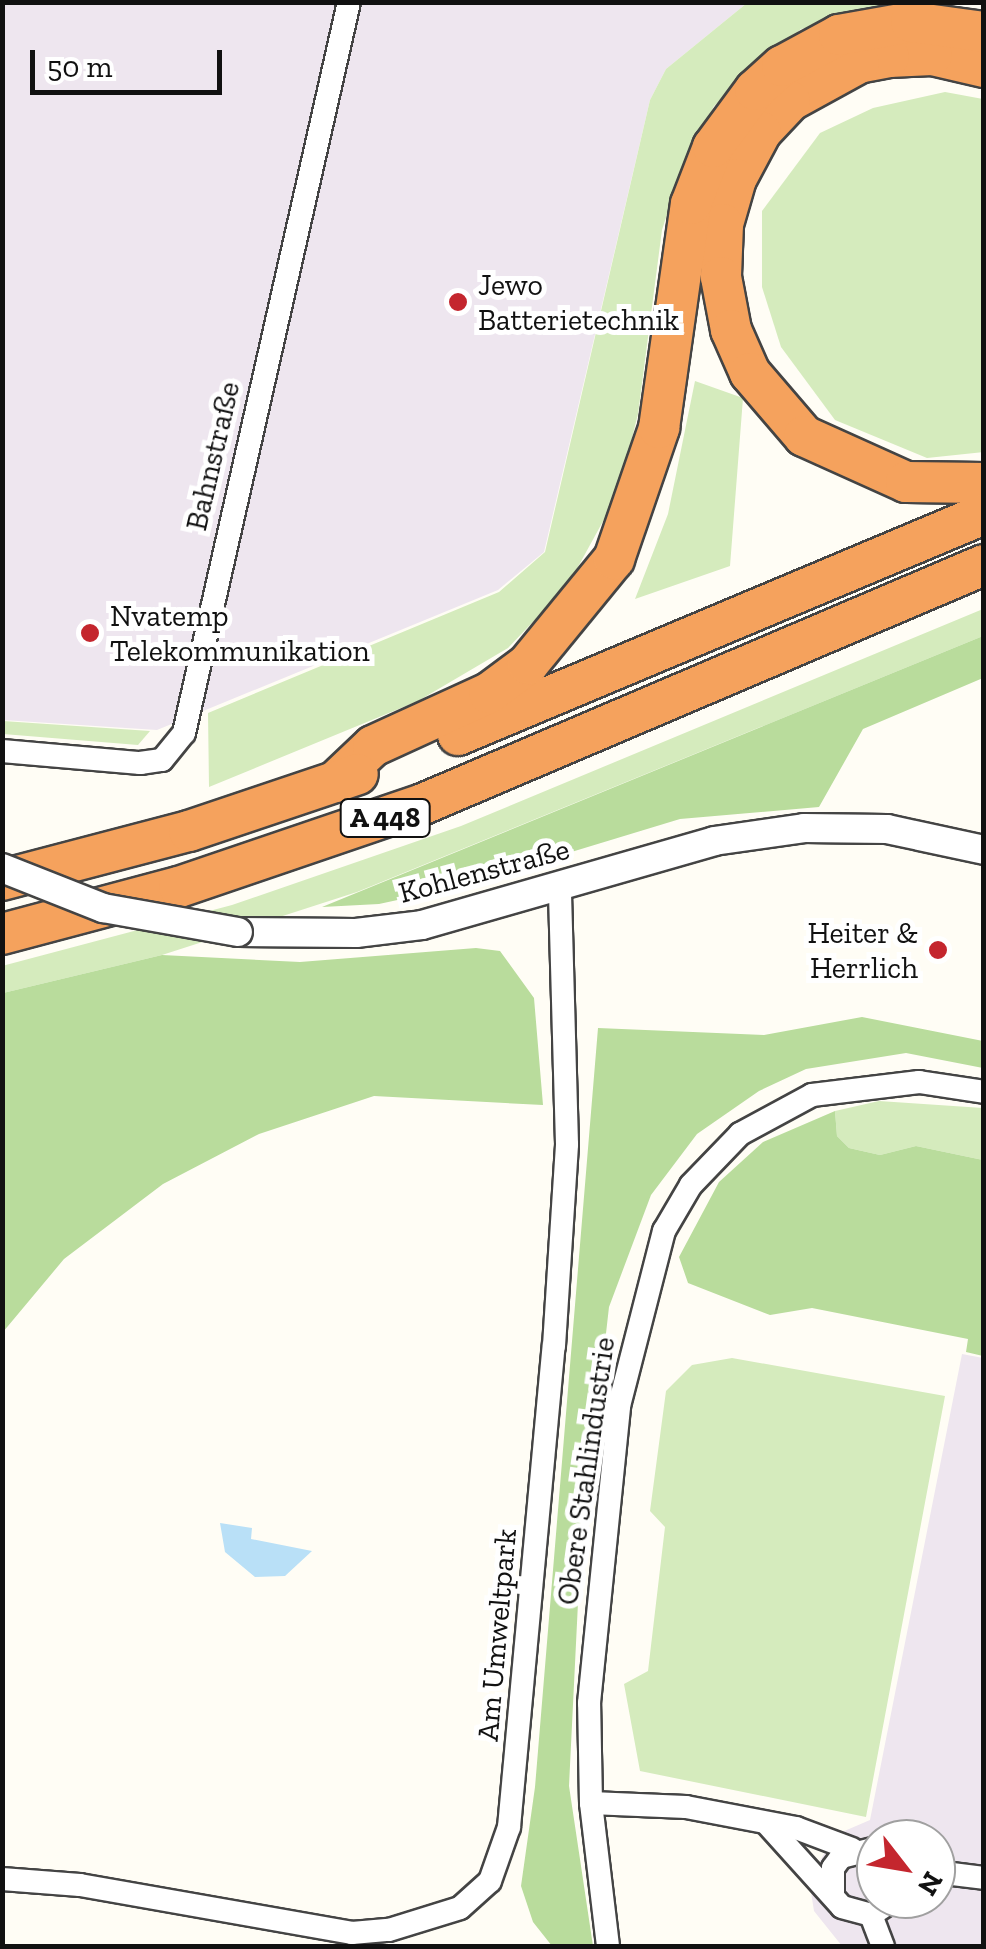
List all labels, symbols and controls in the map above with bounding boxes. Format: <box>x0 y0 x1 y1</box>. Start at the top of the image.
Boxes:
scale bar <box>35 30 228 92</box>
text: 50 m <box>47 49 112 85</box>
place label: Jewo Batterietechnik <box>478 267 679 338</box>
marker: Jewo Batterietechnik <box>447 291 469 313</box>
street label: Bahnstraße <box>178 378 248 534</box>
place label: Nvatemp Telekommunikation <box>110 598 370 668</box>
marker: Nvatemp Telekommunikation <box>79 622 101 644</box>
road number: A 448 <box>338 795 432 841</box>
street label: Kohlenstraße <box>395 831 573 911</box>
place label: Heiter & Herrlich <box>807 915 918 986</box>
marker: Heiter & Herrlich <box>927 939 949 961</box>
street label: Obere Stahlindustrie <box>549 1335 623 1607</box>
street label: Am Umweltpark <box>470 1527 524 1743</box>
north arrow <box>856 1819 956 1919</box>
text: N <box>911 1866 950 1901</box>

